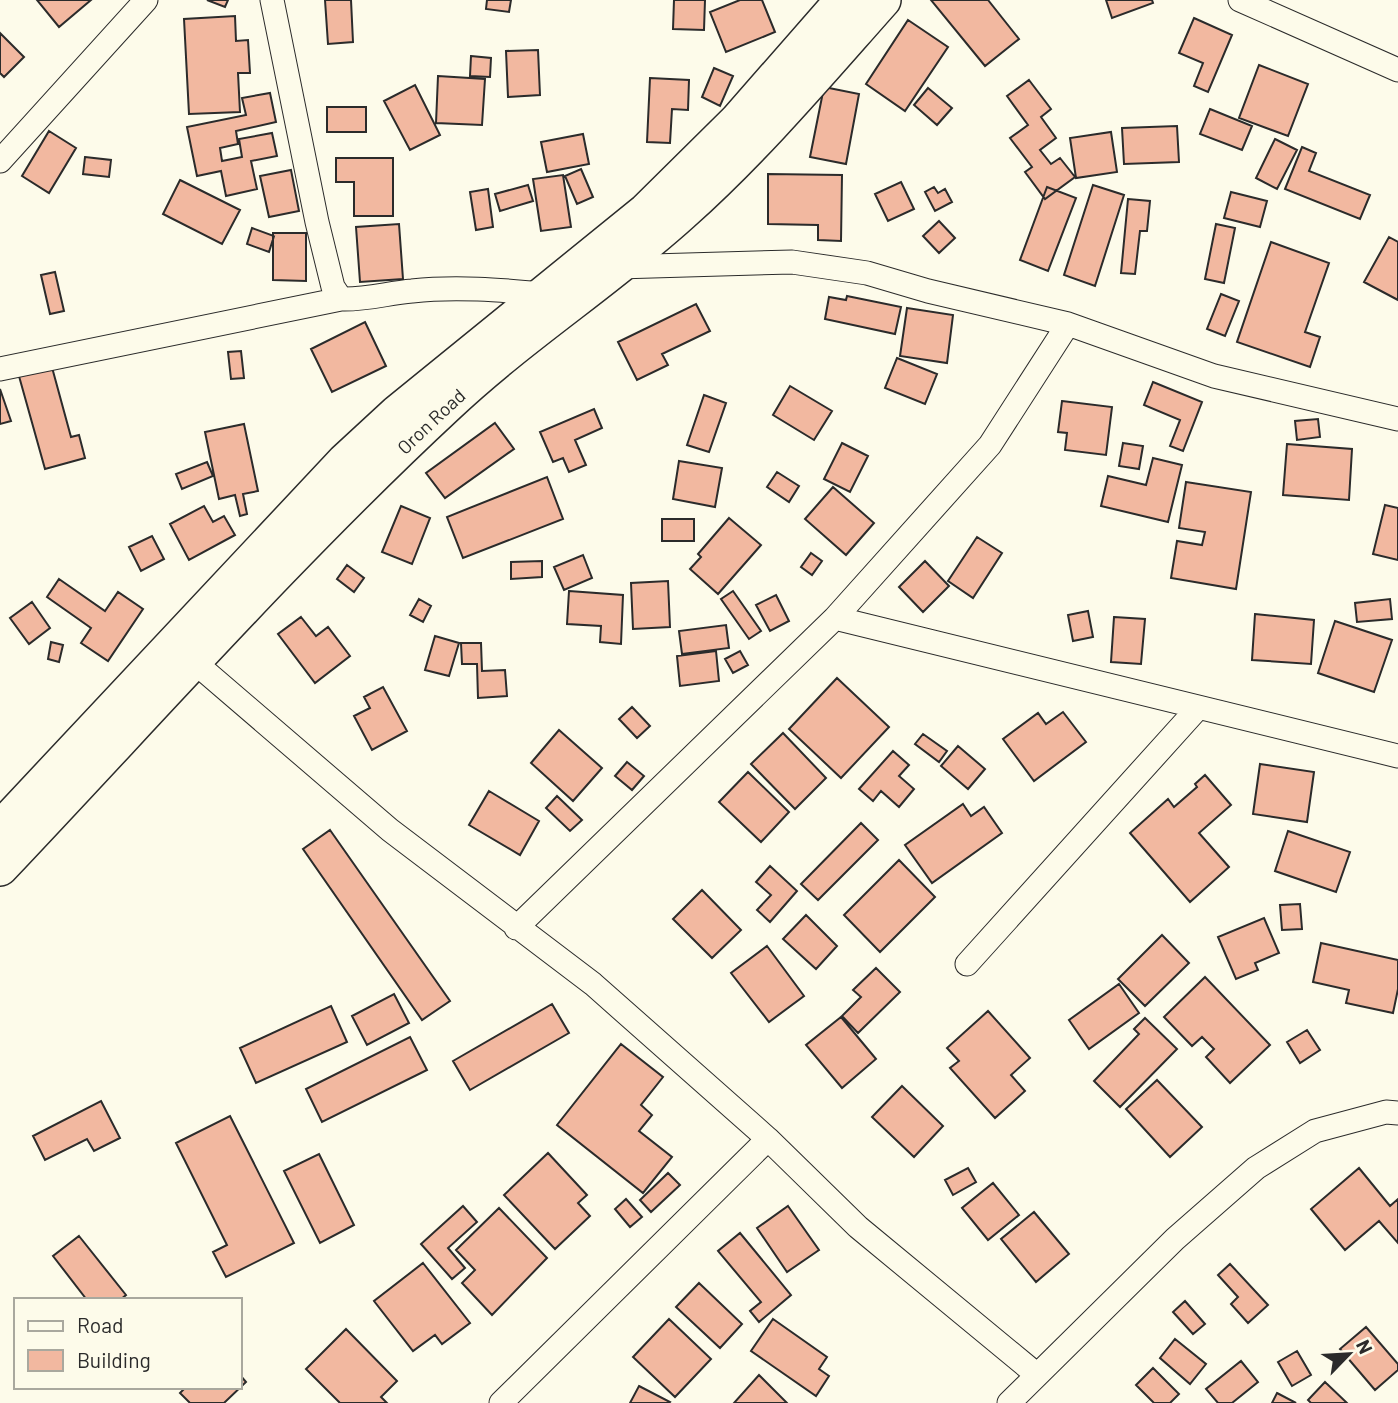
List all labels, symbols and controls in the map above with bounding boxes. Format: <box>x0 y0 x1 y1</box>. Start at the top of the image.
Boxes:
street label: Oron Road <box>392 383 469 458</box>
legend <box>14 1298 242 1389</box>
text: Road <box>77 1312 123 1337</box>
north arrow <box>1314 1319 1384 1389</box>
text: N <box>1352 1336 1378 1357</box>
text: Building <box>77 1347 151 1372</box>

